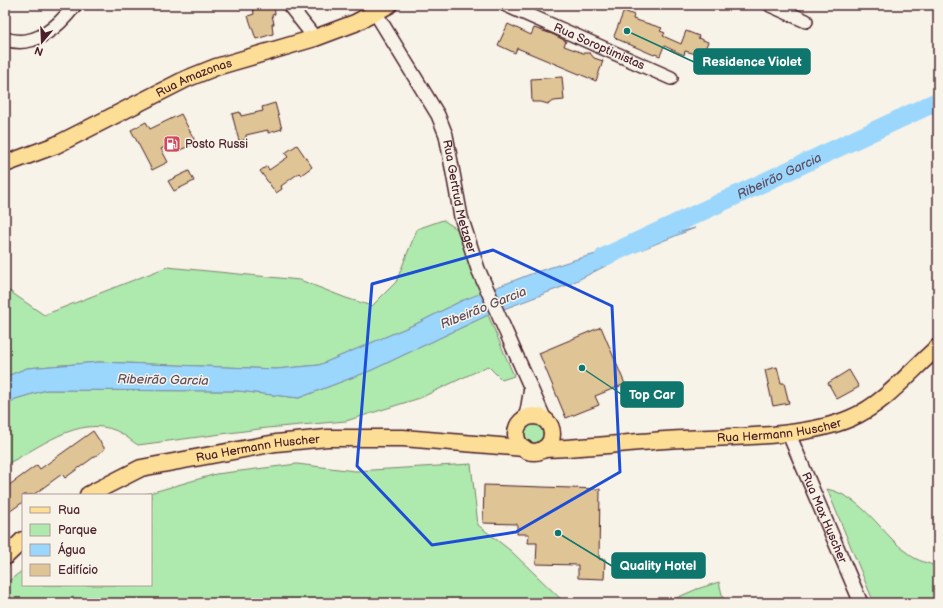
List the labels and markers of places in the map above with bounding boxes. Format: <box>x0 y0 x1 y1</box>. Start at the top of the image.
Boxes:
callout: Residence Violet <box>694 49 810 74</box>
fuel station icon: Posto Russi <box>162 134 182 154</box>
place label: Posto Russi <box>185 137 248 152</box>
callout: Top Car <box>621 382 683 407</box>
callout: Quality Hotel <box>612 553 705 578</box>

